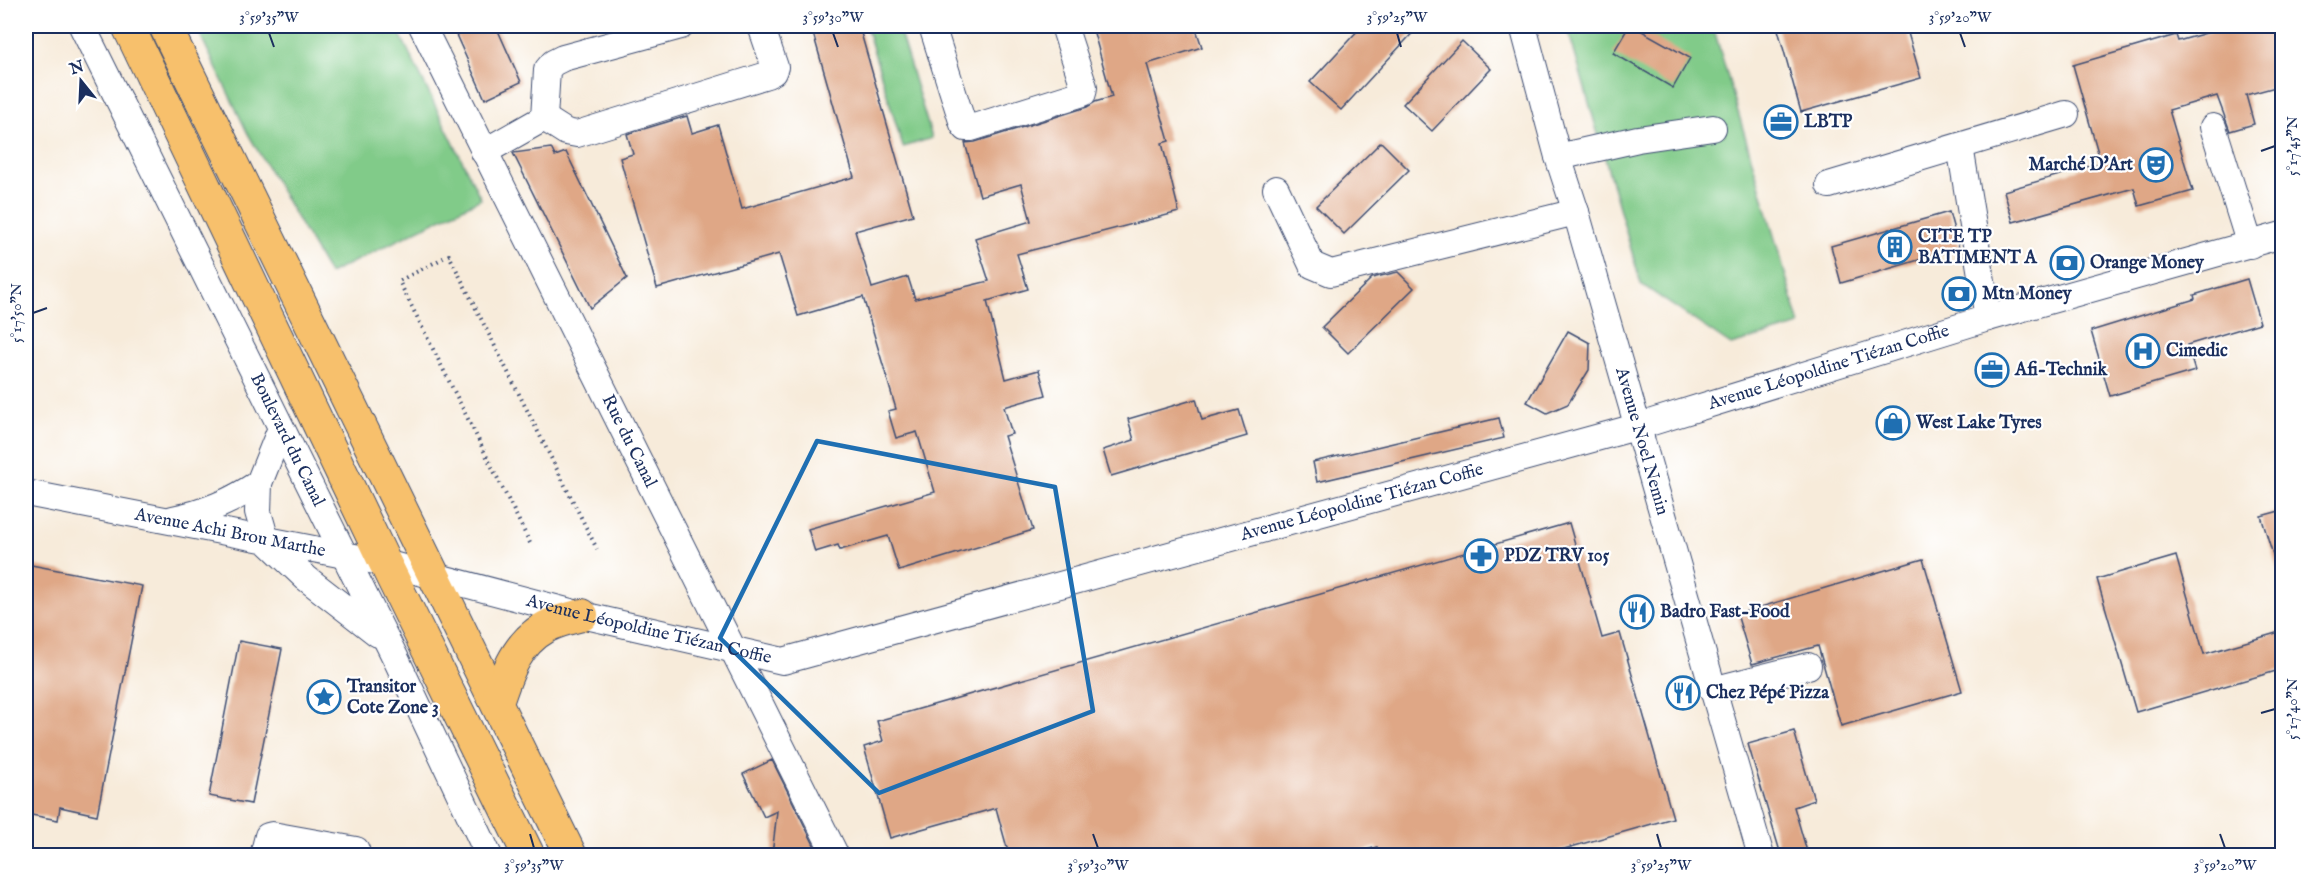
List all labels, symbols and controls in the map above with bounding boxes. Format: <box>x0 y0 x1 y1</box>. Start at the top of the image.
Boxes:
text: 3°59'35"W <box>239 8 299 27</box>
text: 3°59'30"W <box>802 8 864 27</box>
text: 3°59'25"W <box>1367 8 1428 27</box>
text: 3°59'20"W <box>1929 8 1992 27</box>
north arrow <box>51 51 111 111</box>
text: N <box>66 57 87 81</box>
office icon: LBTP <box>1763 104 1799 140</box>
place label: LBTP <box>1804 111 1853 134</box>
text: 5°17'45"N <box>2283 116 2302 176</box>
theatre icon: Marché D'Art <box>2138 147 2174 183</box>
place label: Marché D'Art <box>2029 154 2134 177</box>
place label: CITE TP BATIMENT A <box>1918 226 2037 270</box>
building icon: CITE TP BATIMENT A <box>1877 229 1913 265</box>
bank icon: Orange Money <box>2049 245 2085 281</box>
place label: Orange Money <box>2090 252 2205 275</box>
bank icon: Mtn Money <box>1941 276 1977 312</box>
text: 5°17'50"N <box>7 283 26 343</box>
place label: Mtn Money <box>1982 283 2073 306</box>
street label: Avenue Léopoldine Tiézan Coffie <box>1704 319 1952 416</box>
hospital icon: Cimedic <box>2125 333 2161 369</box>
place label: Cimedic <box>2166 340 2228 363</box>
office icon: Afi-Technik <box>1974 352 2010 388</box>
place label: Afi-Technik <box>2014 359 2109 382</box>
street label: Avenue Noel Nemin <box>1609 364 1674 518</box>
street label: Boulevard du Canal <box>245 369 330 510</box>
street label: Rue du Canal <box>596 391 662 492</box>
shop icon: West Lake Tyres <box>1875 405 1911 441</box>
place label: West Lake Tyres <box>1915 412 2042 435</box>
street label: Avenue Léopoldine Tiézan Coffie <box>1237 458 1486 547</box>
street label: Avenue Achi Brou Marthe <box>132 503 328 563</box>
pharmacy icon: PDZ TRV 105 <box>1463 538 1499 574</box>
place label: PDZ TRV 105 <box>1504 545 1610 568</box>
street label: Avenue Léopoldine Tiézan Coffie <box>523 589 774 669</box>
restaurant icon: Badro Fast-Food <box>1619 594 1655 630</box>
place label: Badro Fast-Food <box>1660 601 1790 624</box>
restaurant icon: Chez Pépé Pizza <box>1665 675 1701 711</box>
place label: Transitor Cote Zone 3 <box>346 676 439 720</box>
text: 5°17'40"N <box>2283 678 2302 740</box>
place icon: Transitor Cote Zone 3 <box>306 679 342 715</box>
place label: Chez Pépé Pizza <box>1706 682 1830 705</box>
text: 3°59'35"W <box>504 856 564 875</box>
text: 3°59'30"W <box>1067 856 1129 875</box>
text: 3°59'25"W <box>1631 856 1692 875</box>
text: 3°59'20"W <box>2194 856 2257 875</box>

